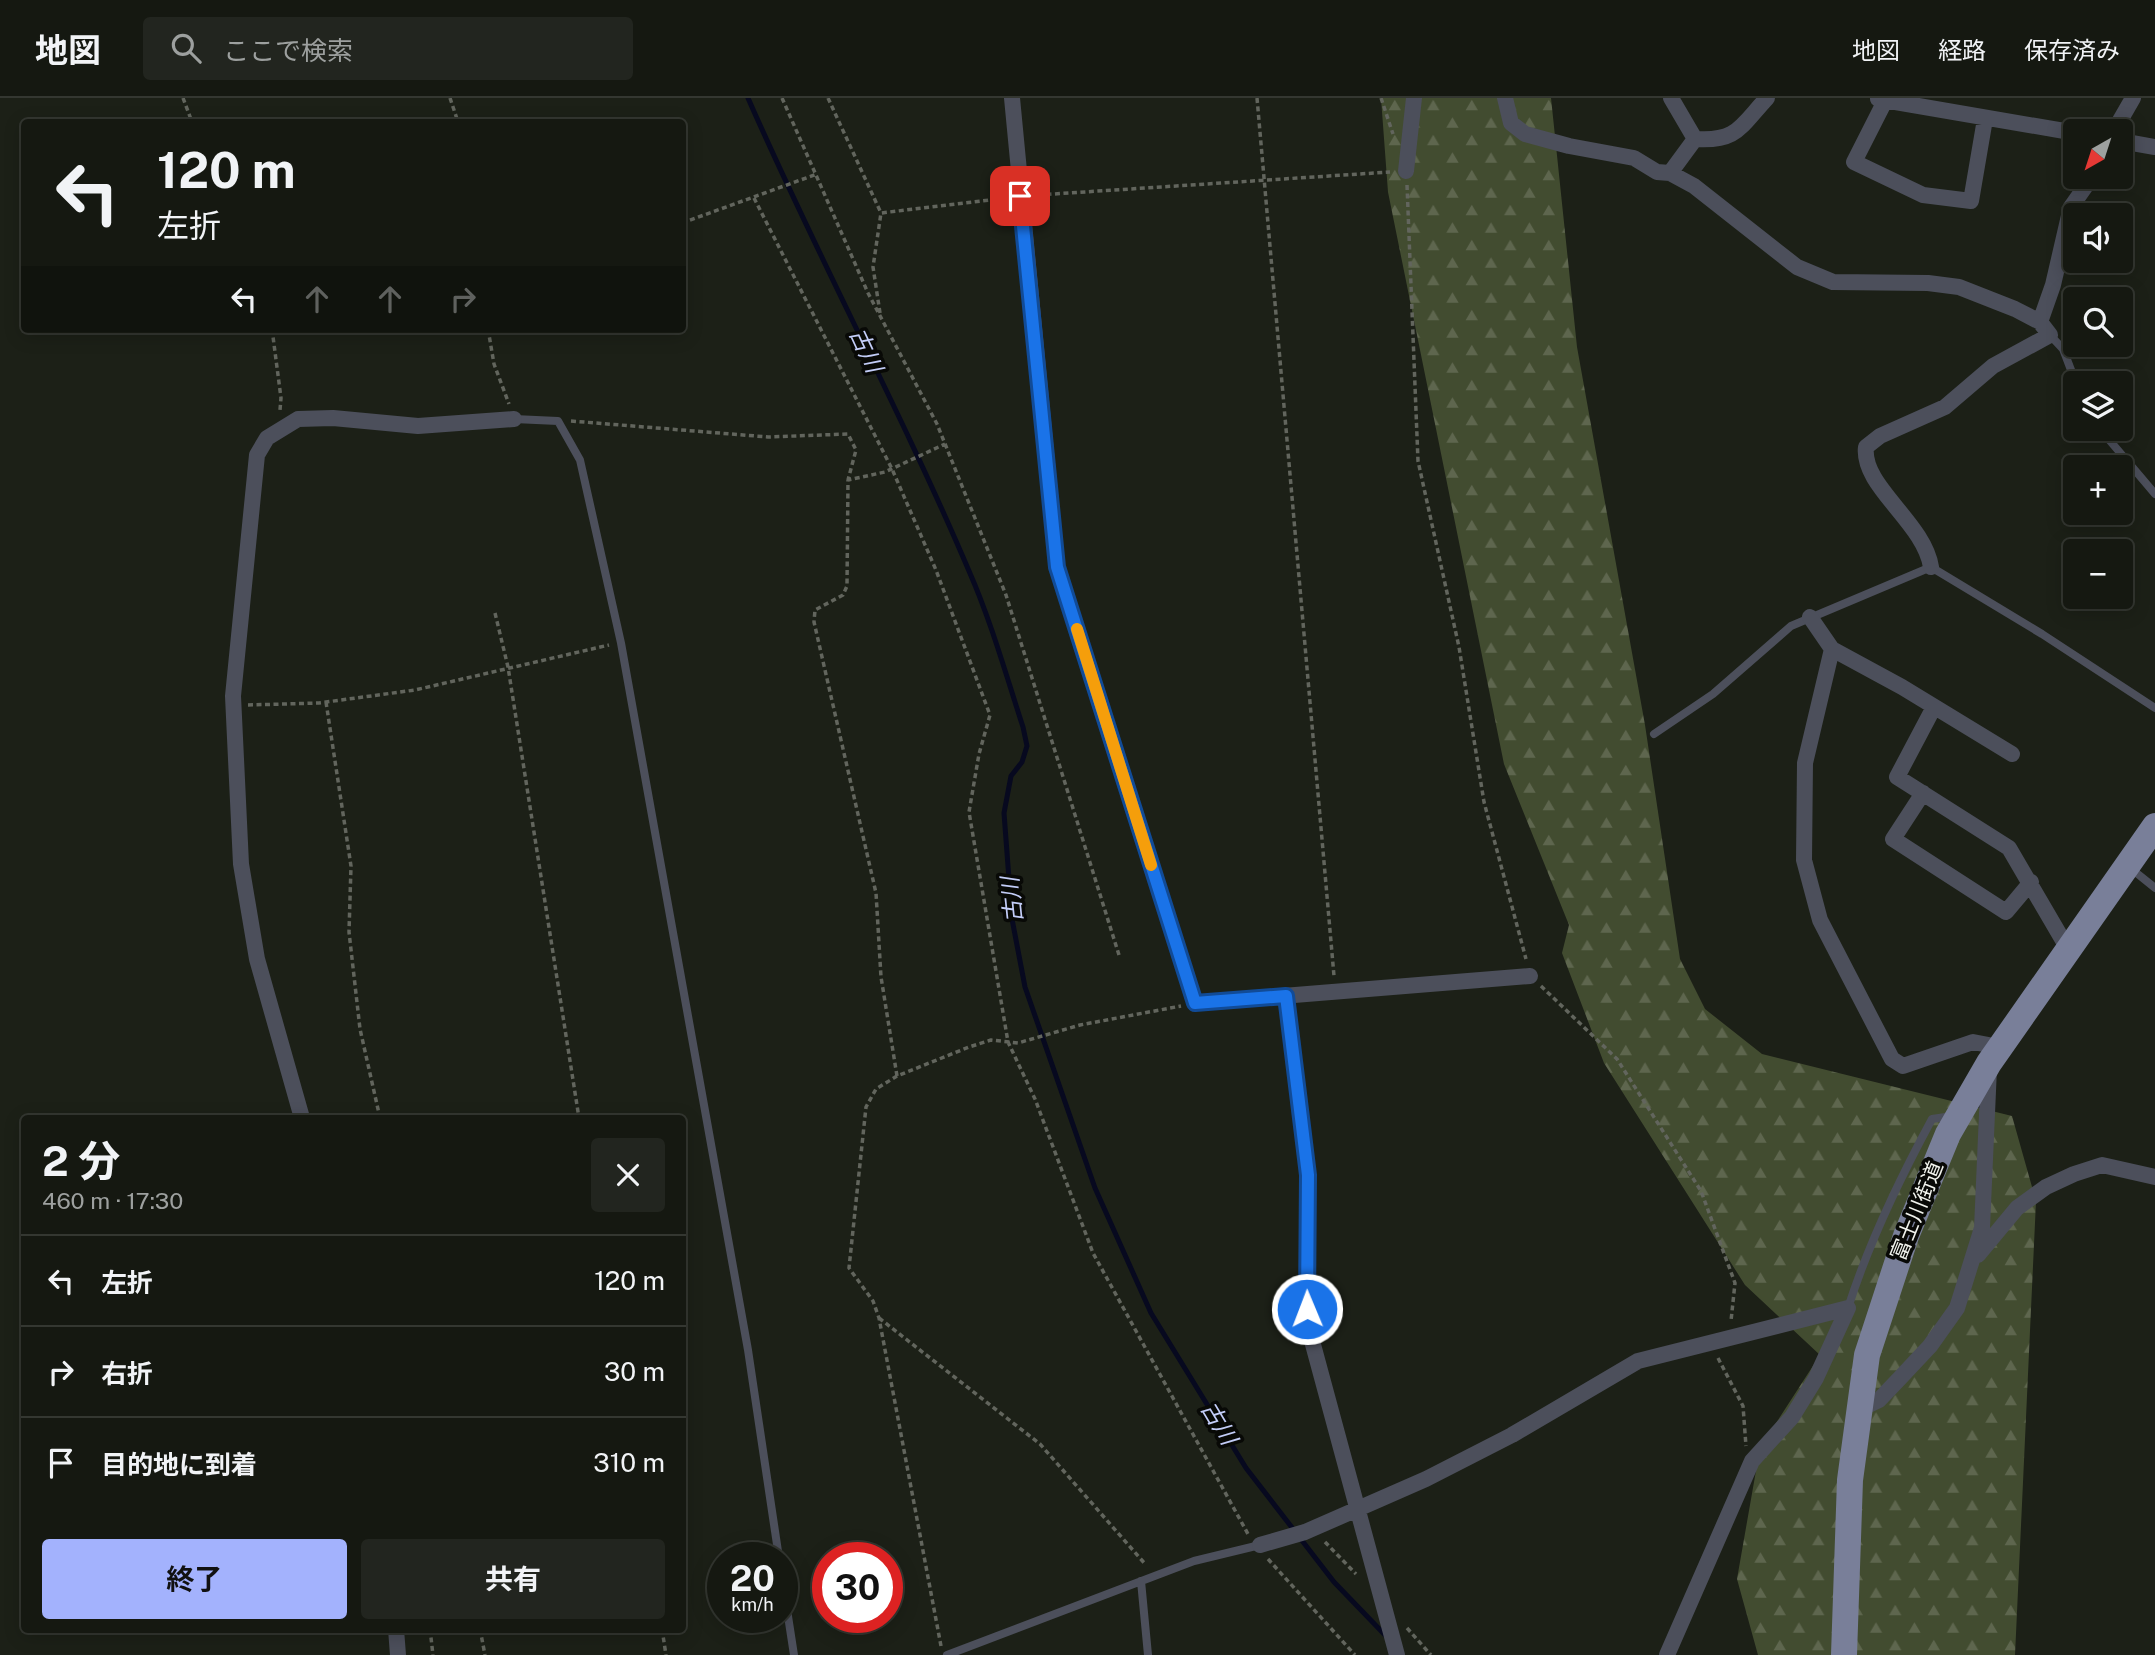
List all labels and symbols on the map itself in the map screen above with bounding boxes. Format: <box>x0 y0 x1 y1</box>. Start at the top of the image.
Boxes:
north arrow <box>2063 119 2133 189</box>
pin <box>990 166 1050 226</box>
water label: 古川 <box>844 323 890 379</box>
water label: 古川 <box>995 873 1027 924</box>
street label: 富士川街道 <box>1885 1157 1948 1264</box>
position arrow <box>1270 1272 1344 1346</box>
water label: 古川 <box>1196 1396 1244 1452</box>
speed limit sign: 30 <box>812 1542 903 1633</box>

